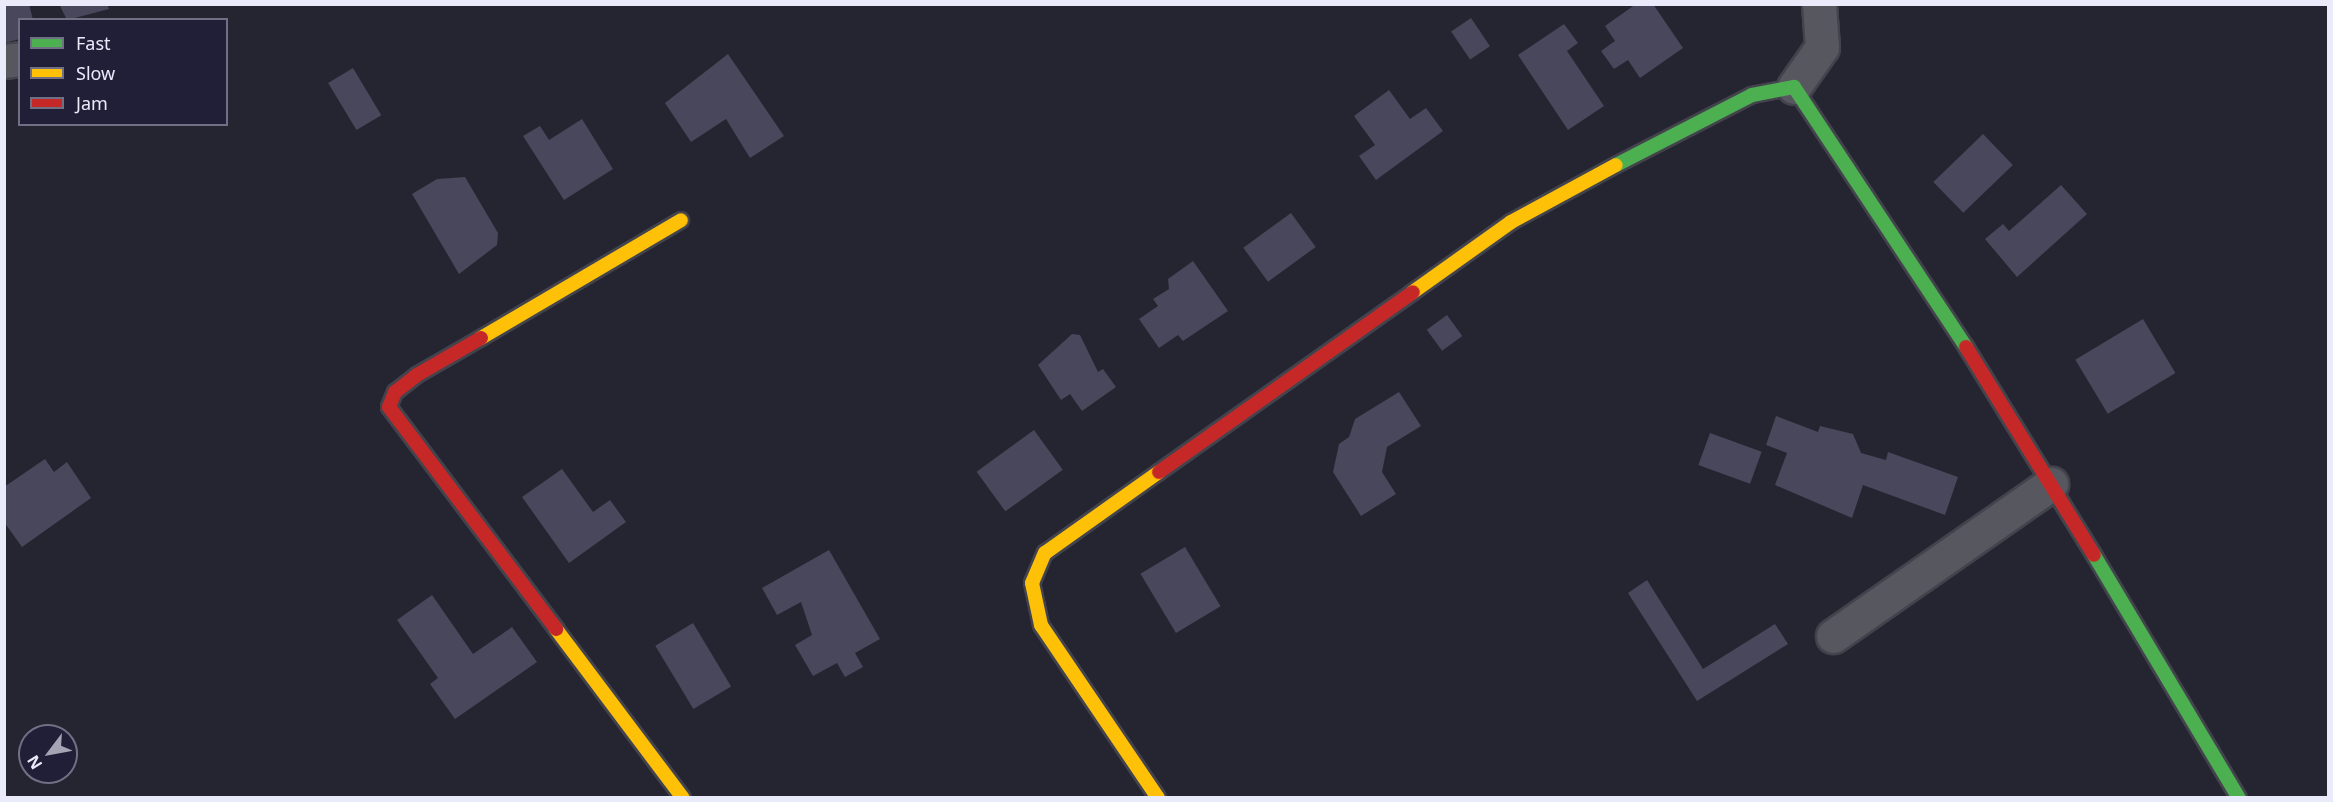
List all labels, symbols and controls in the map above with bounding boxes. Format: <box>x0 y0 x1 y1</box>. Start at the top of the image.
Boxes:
legend <box>18 18 228 126</box>
text: Fast <box>76 31 111 55</box>
text: Slow <box>76 61 115 85</box>
text: Jam <box>76 91 108 115</box>
north arrow <box>18 724 78 784</box>
text: N <box>22 751 47 774</box>

